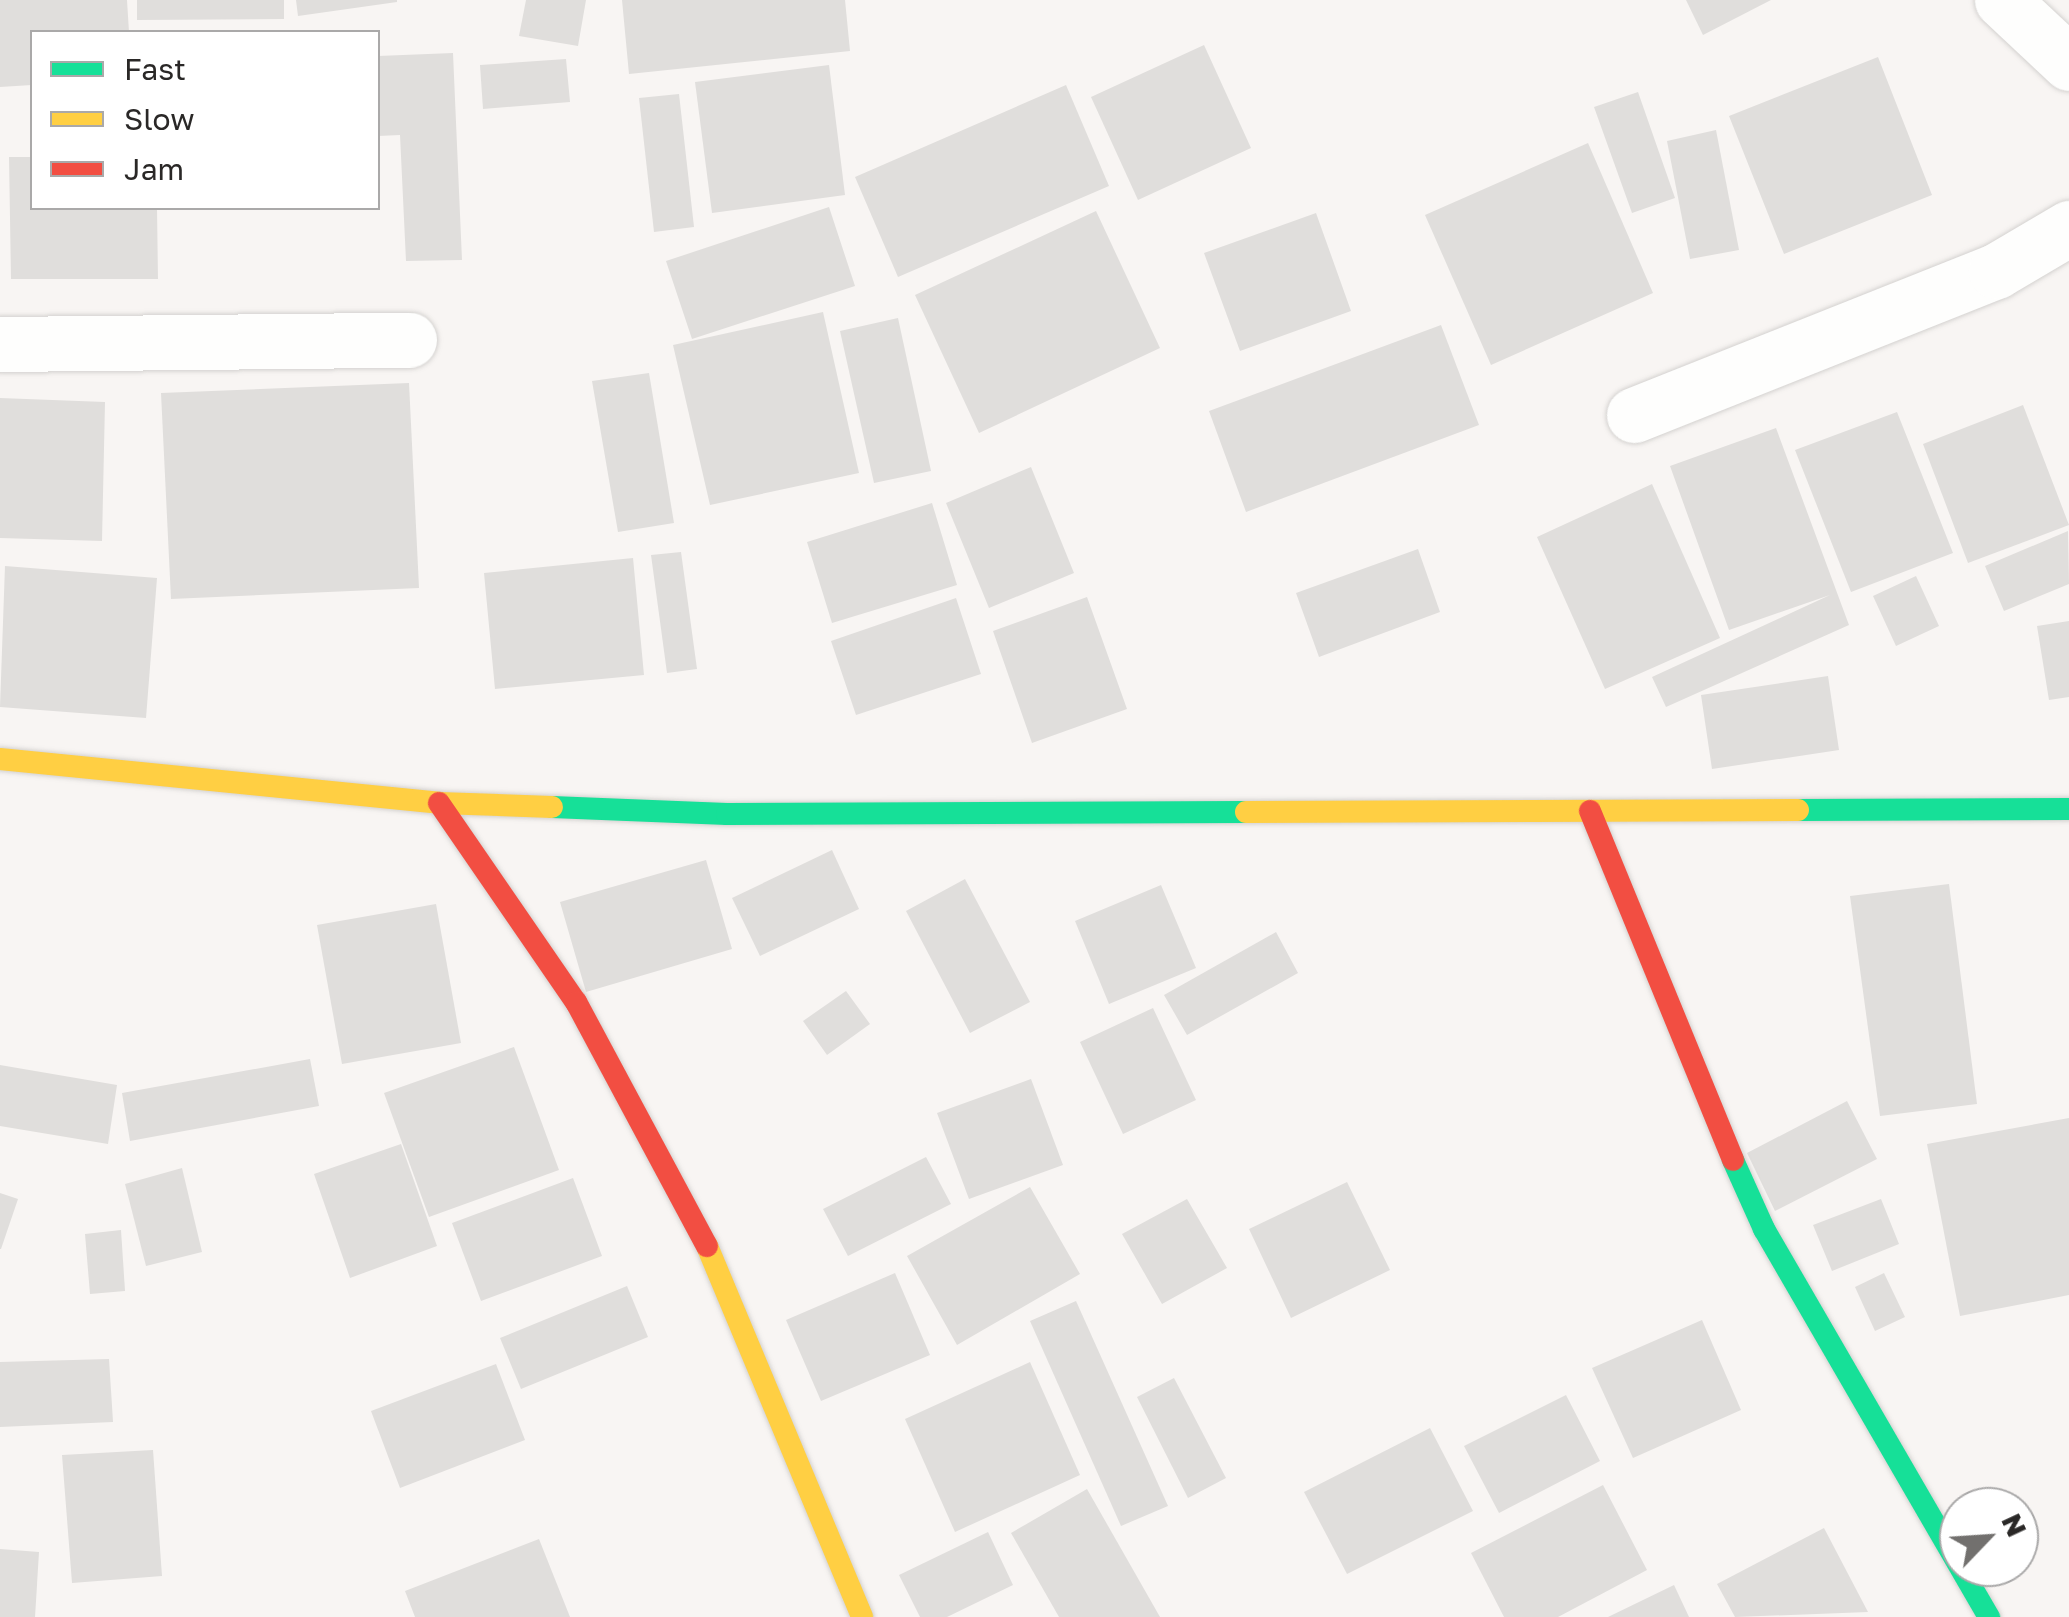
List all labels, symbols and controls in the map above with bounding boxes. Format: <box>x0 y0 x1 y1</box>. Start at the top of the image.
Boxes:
legend <box>30 30 380 210</box>
text: Fast <box>124 51 186 87</box>
text: Slow <box>124 101 195 137</box>
text: Jam <box>124 151 184 187</box>
north arrow <box>1939 1487 2039 1587</box>
text: N <box>1995 1508 2034 1542</box>

